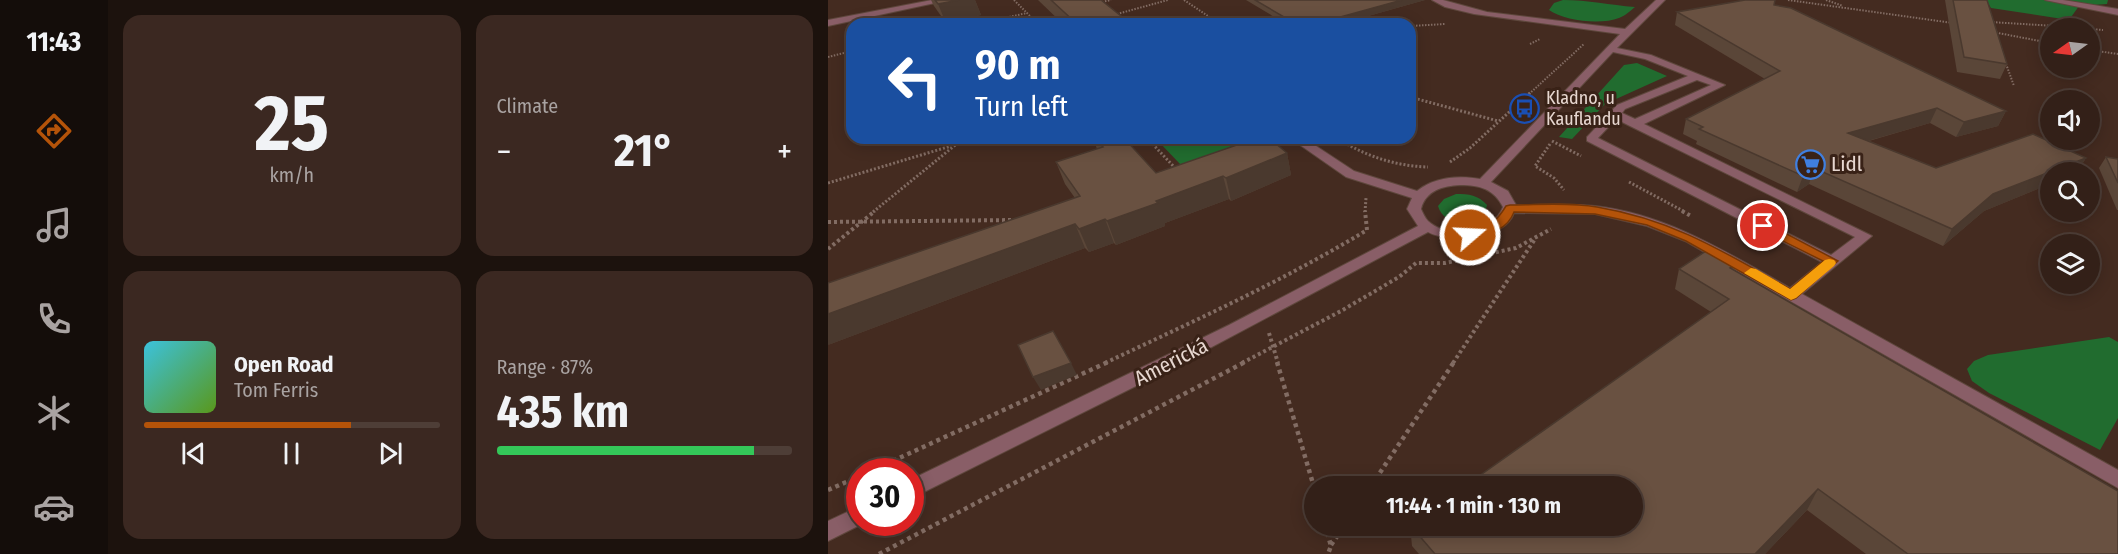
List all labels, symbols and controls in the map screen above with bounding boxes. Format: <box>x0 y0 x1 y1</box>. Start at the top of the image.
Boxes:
north arrow <box>2040 18 2100 78</box>
map controls <box>2040 18 2100 294</box>
text: 11:43 <box>27 26 81 58</box>
text: 90 m <box>975 40 1060 90</box>
icon: left <box>876 42 954 120</box>
text: 25 <box>255 77 329 171</box>
place label: Kladno, u Kauflandu <box>1546 87 1621 130</box>
button: sound <box>2040 90 2100 150</box>
text: Turn left <box>975 91 1068 123</box>
bus stop icon: Kladno, u Kauflandu <box>1509 92 1541 124</box>
text: Climate <box>497 94 558 118</box>
icon: directions <box>33 110 75 152</box>
text: 21° <box>614 124 674 178</box>
text: − <box>497 132 511 172</box>
text: + <box>777 132 792 172</box>
supermarket icon: Lidl <box>1794 148 1826 180</box>
place label: Lidl <box>1831 151 1863 177</box>
button: search <box>2040 162 2100 222</box>
text: km/h <box>269 163 314 187</box>
pin <box>1737 200 1788 251</box>
position arrow <box>1438 203 1502 267</box>
icon: music <box>33 204 75 246</box>
icon: arrive <box>1746 209 1779 242</box>
button: layers <box>2040 234 2100 294</box>
icon: phone <box>33 298 75 340</box>
street label: Americká <box>1130 332 1212 392</box>
text: Open Road <box>234 351 334 378</box>
text: Range · 87% <box>497 355 593 379</box>
text: Tom Ferris <box>234 378 318 402</box>
text: 435 km <box>497 385 629 439</box>
icon: climate <box>33 392 75 434</box>
icon: previous <box>177 437 210 470</box>
icon: pause <box>275 437 308 470</box>
icon: next <box>374 437 407 470</box>
speed limit sign: 30 <box>846 458 924 536</box>
icon: car <box>33 486 75 528</box>
text: 11:44 · 1 min · 130 m <box>1386 492 1561 519</box>

